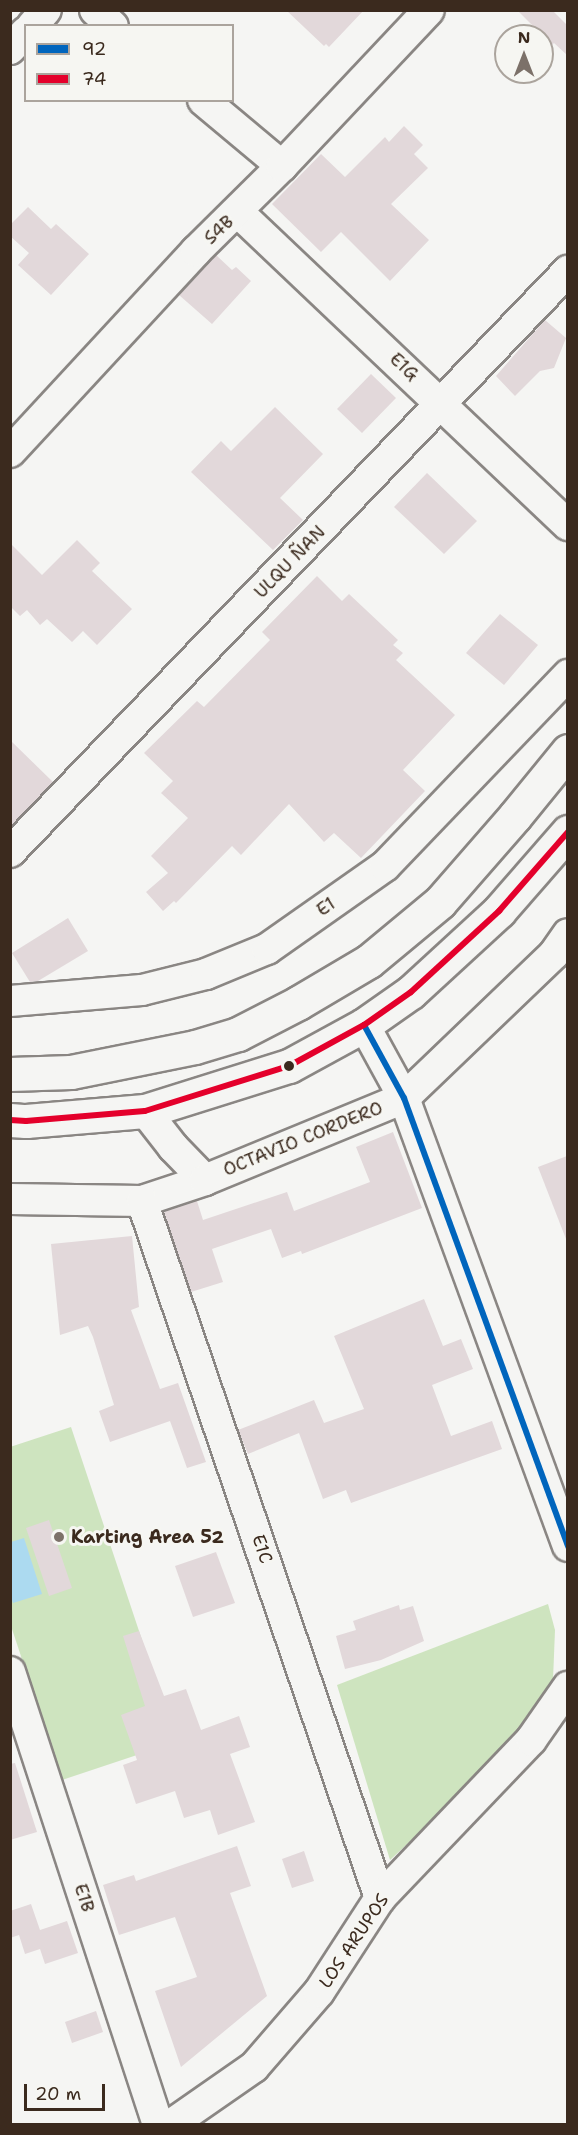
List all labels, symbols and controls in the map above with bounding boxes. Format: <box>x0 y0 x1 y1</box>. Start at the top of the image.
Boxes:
legend <box>24 24 234 102</box>
north arrow <box>494 24 554 84</box>
text: N <box>518 27 530 48</box>
text: 92 <box>82 37 106 61</box>
text: 74 <box>82 67 106 91</box>
street label: S4B <box>200 211 238 249</box>
street label: E1G <box>385 348 423 386</box>
street label: ULQU ÑAN <box>250 521 330 603</box>
street label: E1 <box>312 893 340 921</box>
unlabelled marker <box>283 1060 295 1072</box>
street label: OCTAVIO CORDERO <box>220 1097 386 1181</box>
place label: Karting Area 52 <box>71 1526 224 1548</box>
marker: Karting Area 52 <box>52 1530 66 1544</box>
street label: E1C <box>247 1532 277 1566</box>
street label: E1B <box>69 1881 99 1915</box>
street label: LOS ARUPOS <box>315 1890 393 1992</box>
scale bar <box>27 2072 108 2110</box>
text: 20 m <box>35 2082 81 2106</box>

